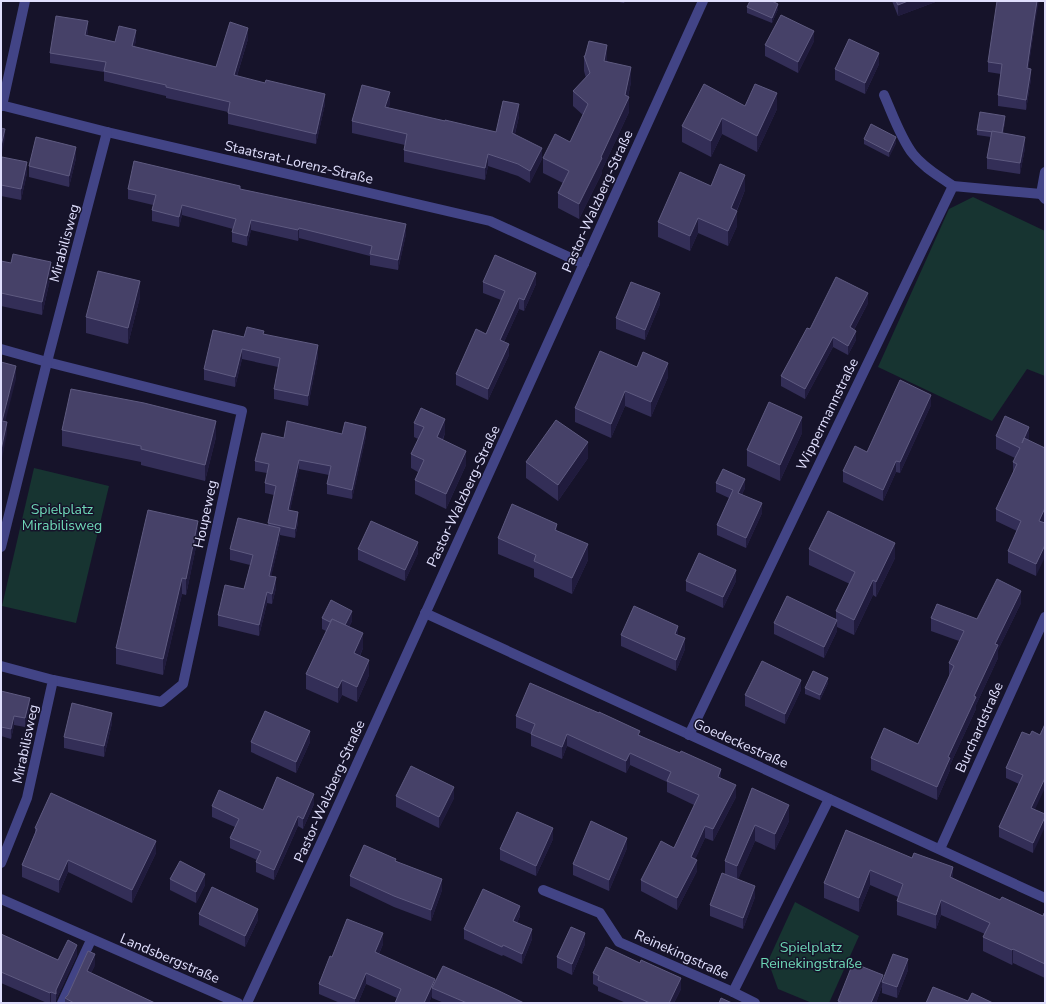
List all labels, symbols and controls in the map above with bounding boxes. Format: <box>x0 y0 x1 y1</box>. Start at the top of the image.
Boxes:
street label: Pastor-Walzberg-Straße <box>557 127 637 275</box>
street label: Staatsrat-Lorenz-Straße <box>223 136 375 189</box>
street label: Mirabilisweg <box>45 202 84 284</box>
street label: Wippermannstraße <box>792 355 863 474</box>
street label: Pastor-Walzberg-Straße <box>422 422 505 570</box>
street label: Houpeweg <box>189 478 222 550</box>
park label: Spielplatz Mirabilisweg <box>22 500 102 535</box>
street label: Burchardstraße <box>951 679 1008 775</box>
street label: Mirabilisweg <box>8 703 43 785</box>
street label: Goedeckestraße <box>690 714 791 773</box>
street label: Pastor-Walzberg-Straße <box>289 717 369 865</box>
street label: Reinekingstraße <box>631 925 732 984</box>
street label: Landsbergstraße <box>117 929 223 988</box>
park label: Spielplatz Reinekingstraße <box>760 938 862 973</box>

